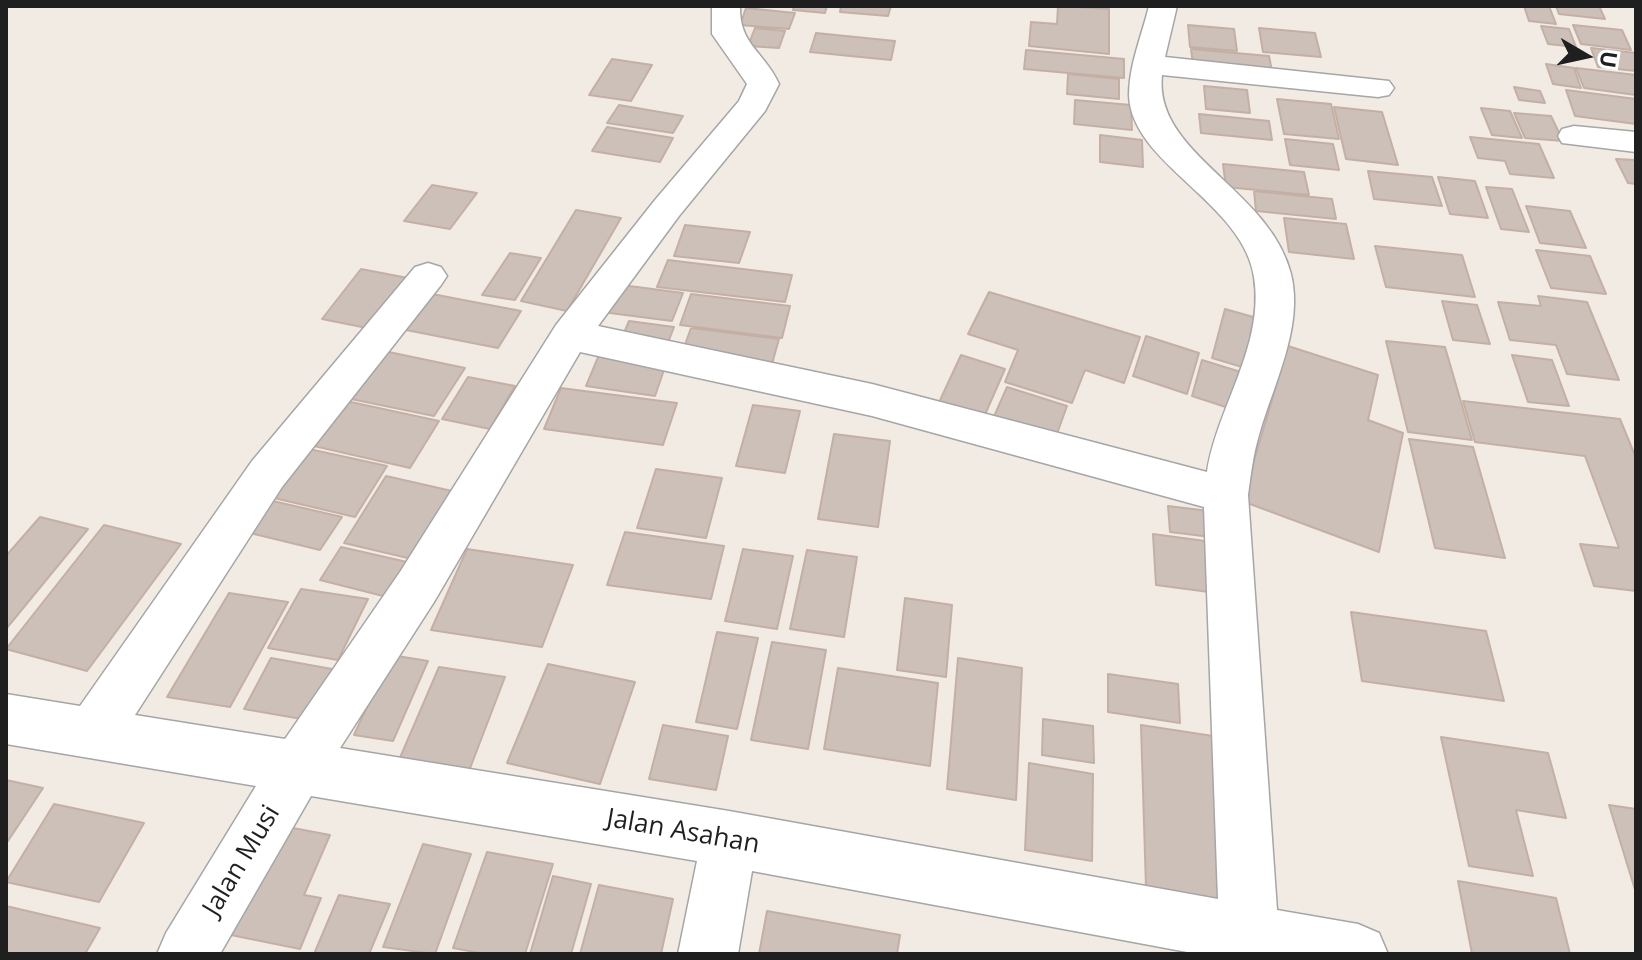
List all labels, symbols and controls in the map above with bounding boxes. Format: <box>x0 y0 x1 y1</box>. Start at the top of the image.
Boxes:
north arrow <box>1546 16 1626 96</box>
text: U <box>1594 49 1626 70</box>
street label: Jalan Musi <box>197 800 287 922</box>
street label: Jalan Asahan <box>604 803 762 861</box>

